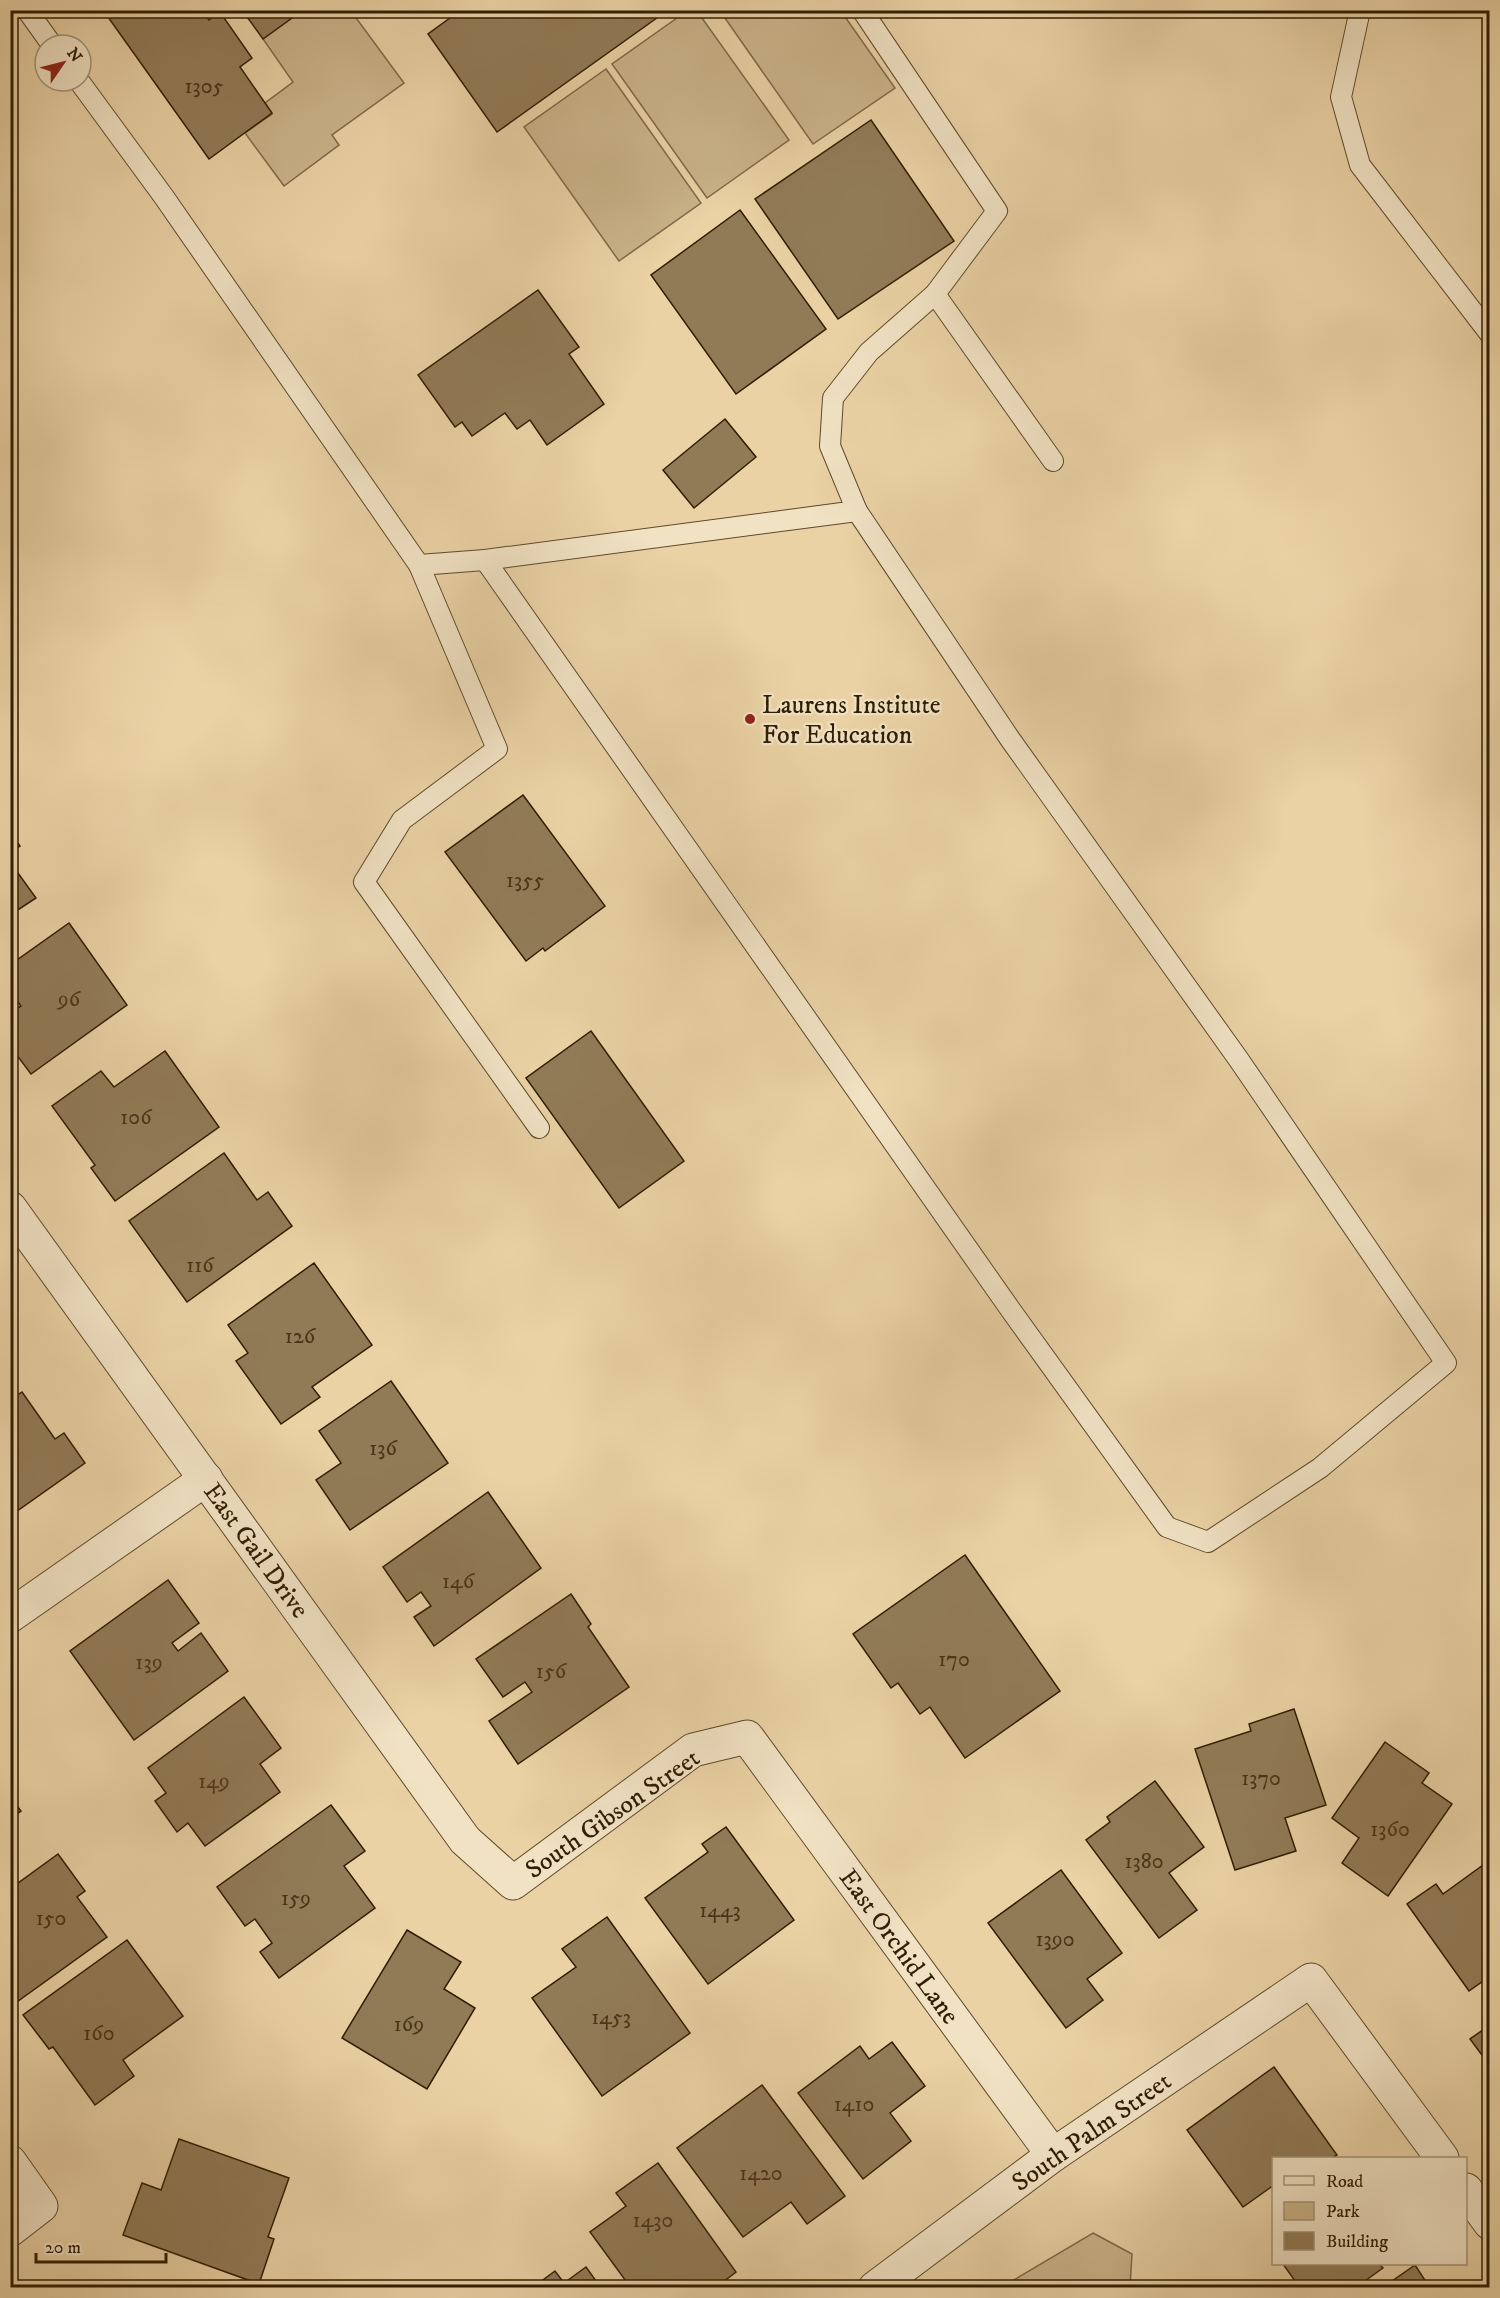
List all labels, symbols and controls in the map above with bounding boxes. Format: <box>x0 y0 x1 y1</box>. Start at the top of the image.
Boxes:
north arrow <box>33 33 93 93</box>
text: N <box>63 44 86 66</box>
house number: 1305 <box>184 73 224 100</box>
place label: Laurens Institute For Education <box>762 689 941 752</box>
marker: Laurens Institute For Education <box>743 712 757 726</box>
house number: 1355 <box>506 867 544 894</box>
house number: 96 <box>57 986 82 1013</box>
house number: 106 <box>120 1104 153 1131</box>
house number: 116 <box>186 1252 215 1279</box>
house number: 126 <box>285 1323 317 1350</box>
house number: 136 <box>369 1435 398 1462</box>
street label: East Gail Drive <box>196 1477 316 1625</box>
house number: 146 <box>442 1568 476 1595</box>
house number: 170 <box>938 1646 970 1673</box>
house number: 139 <box>135 1649 163 1676</box>
house number: 156 <box>536 1658 568 1685</box>
street label: South Gibson Street <box>519 1742 706 1887</box>
house number: 1370 <box>1241 1765 1281 1792</box>
house number: 149 <box>198 1768 230 1795</box>
house number: 1360 <box>1370 1816 1410 1843</box>
house number: 1380 <box>1124 1848 1164 1875</box>
street label: East Orchid Lane <box>831 1863 966 2031</box>
house number: 159 <box>281 1885 311 1912</box>
house number: 1443 <box>699 1897 741 1924</box>
house number: 150 <box>36 1905 66 1932</box>
house number: 1390 <box>1035 1926 1075 1953</box>
house number: 1453 <box>591 2004 631 2031</box>
house number: 169 <box>394 2011 424 2038</box>
house number: 160 <box>83 2020 115 2047</box>
street label: South Palm Street <box>1006 2065 1178 2199</box>
house number: 1410 <box>834 2091 874 2118</box>
legend <box>1272 2157 1467 2265</box>
house number: 1420 <box>739 2160 783 2187</box>
text: Road <box>1326 2171 1363 2193</box>
text: Park <box>1326 2201 1360 2223</box>
house number: 1430 <box>633 2207 673 2234</box>
scale bar <box>36 2226 166 2264</box>
text: Building <box>1326 2231 1388 2253</box>
text: 20 m <box>45 2237 81 2259</box>

